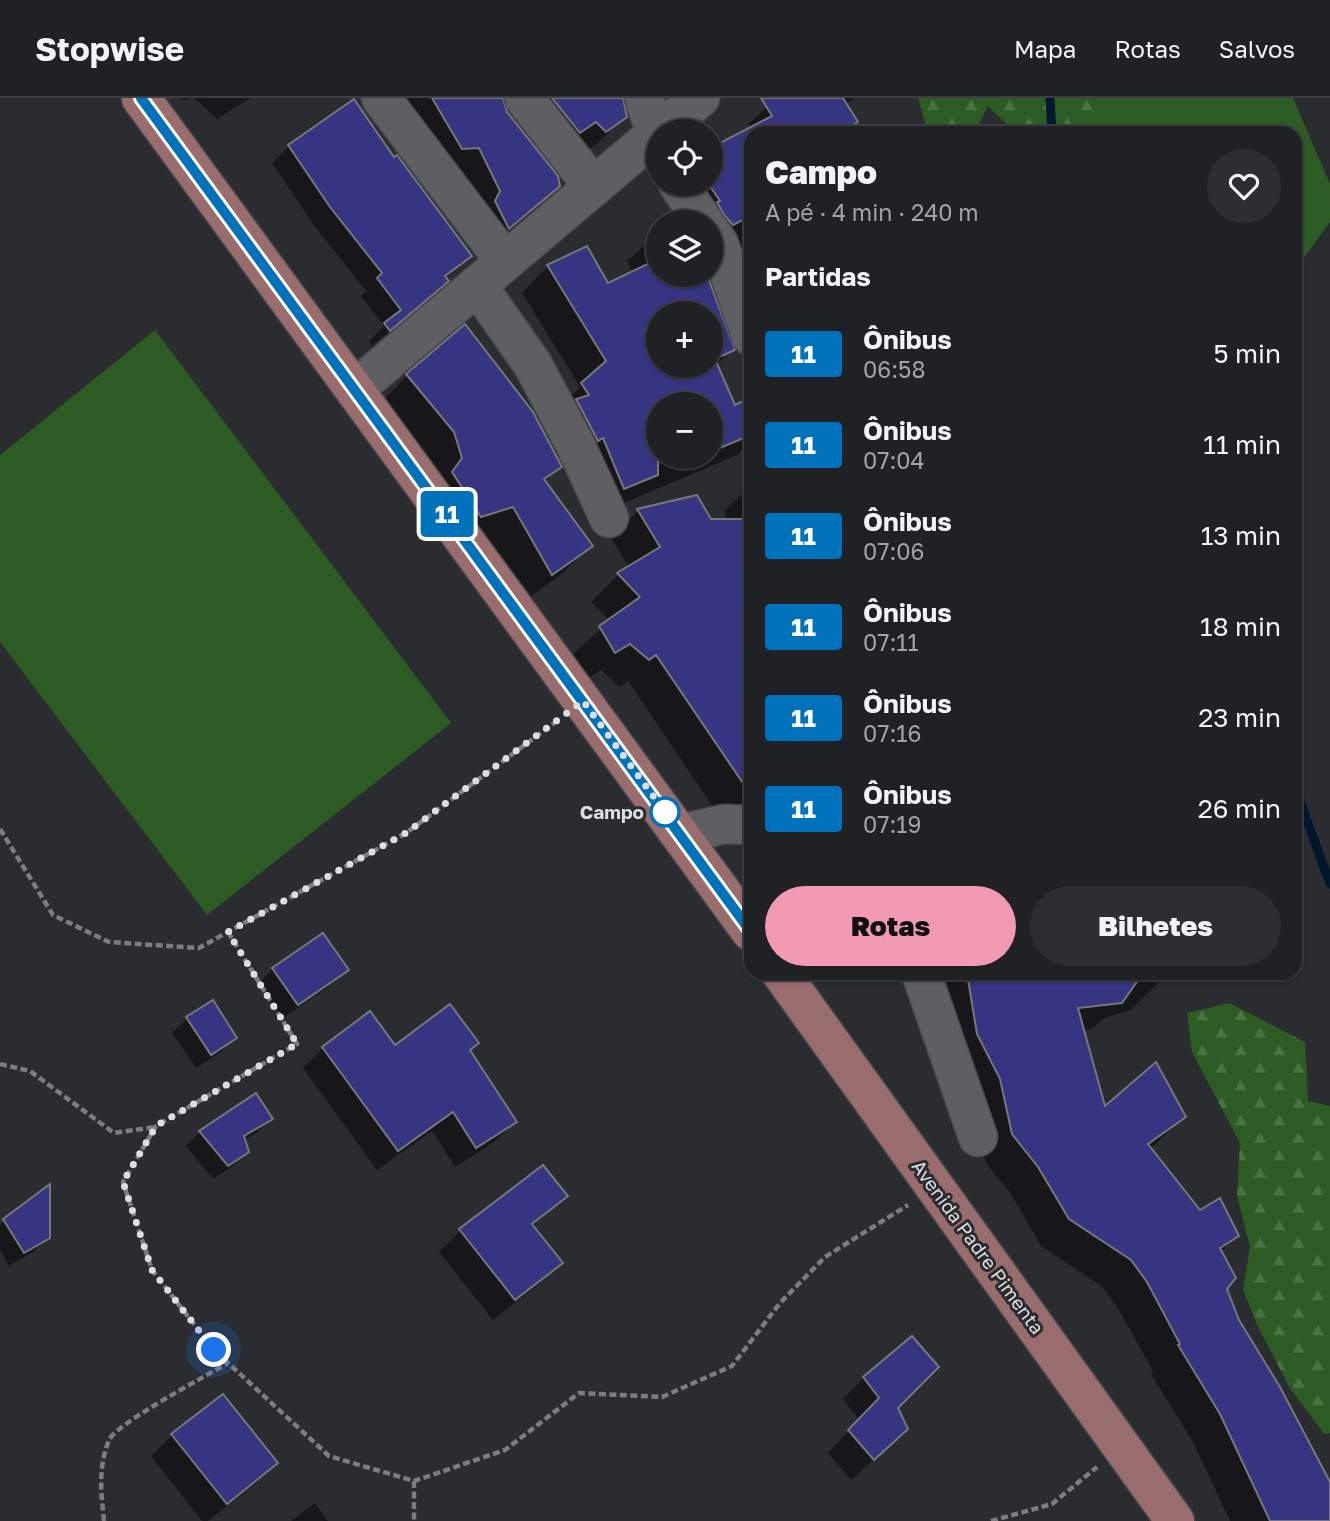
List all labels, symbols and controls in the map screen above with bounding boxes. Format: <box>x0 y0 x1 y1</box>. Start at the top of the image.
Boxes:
text: Stopwise <box>35 29 184 68</box>
text: Mapa <box>1014 34 1076 63</box>
text: Rotas <box>1114 34 1181 63</box>
text: Salvos <box>1219 34 1295 63</box>
map controls <box>646 119 723 469</box>
button: locate <box>646 119 723 196</box>
button: heart <box>1207 149 1281 223</box>
text: Campo <box>765 152 877 191</box>
text: A pé · 4 min · 240 m <box>765 198 979 226</box>
button: layers <box>646 210 723 287</box>
text: Partidas <box>765 261 871 292</box>
button: + <box>646 301 723 378</box>
text: Ônibus <box>863 324 952 355</box>
text: 5 min <box>1213 338 1281 369</box>
text: 11 <box>791 339 816 368</box>
text: 06:58 <box>863 355 925 383</box>
button: − <box>646 392 723 469</box>
text: Ônibus <box>863 415 952 446</box>
text: 11 min <box>1203 429 1281 460</box>
text: 11 <box>791 430 816 459</box>
text: 07:04 <box>863 446 925 474</box>
line badge: 11 <box>416 491 478 537</box>
text: 11 <box>435 499 459 528</box>
text: Ônibus <box>863 506 952 537</box>
text: 13 min <box>1201 520 1281 551</box>
text: 11 <box>791 521 816 550</box>
text: 07:06 <box>863 537 925 565</box>
text: Ônibus <box>863 597 952 628</box>
text: 18 min <box>1200 611 1281 642</box>
text: 11 <box>791 612 816 641</box>
text: 07:11 <box>863 628 919 656</box>
text: Ônibus <box>863 688 952 719</box>
text: 23 min <box>1198 702 1281 733</box>
text: 11 <box>791 703 816 732</box>
text: 07:16 <box>863 719 921 747</box>
text: Ônibus <box>863 779 952 810</box>
text: 26 min <box>1198 793 1281 824</box>
text: 11 <box>791 794 816 823</box>
marker: Campo <box>650 797 680 827</box>
place label: Campo <box>580 800 644 823</box>
text: 07:19 <box>863 810 921 838</box>
button: Rotas <box>765 886 1016 966</box>
button: Bilhetes <box>1030 886 1281 966</box>
street label: Avenida Padre Pimenta <box>907 1155 1049 1338</box>
your location <box>196 1332 231 1367</box>

